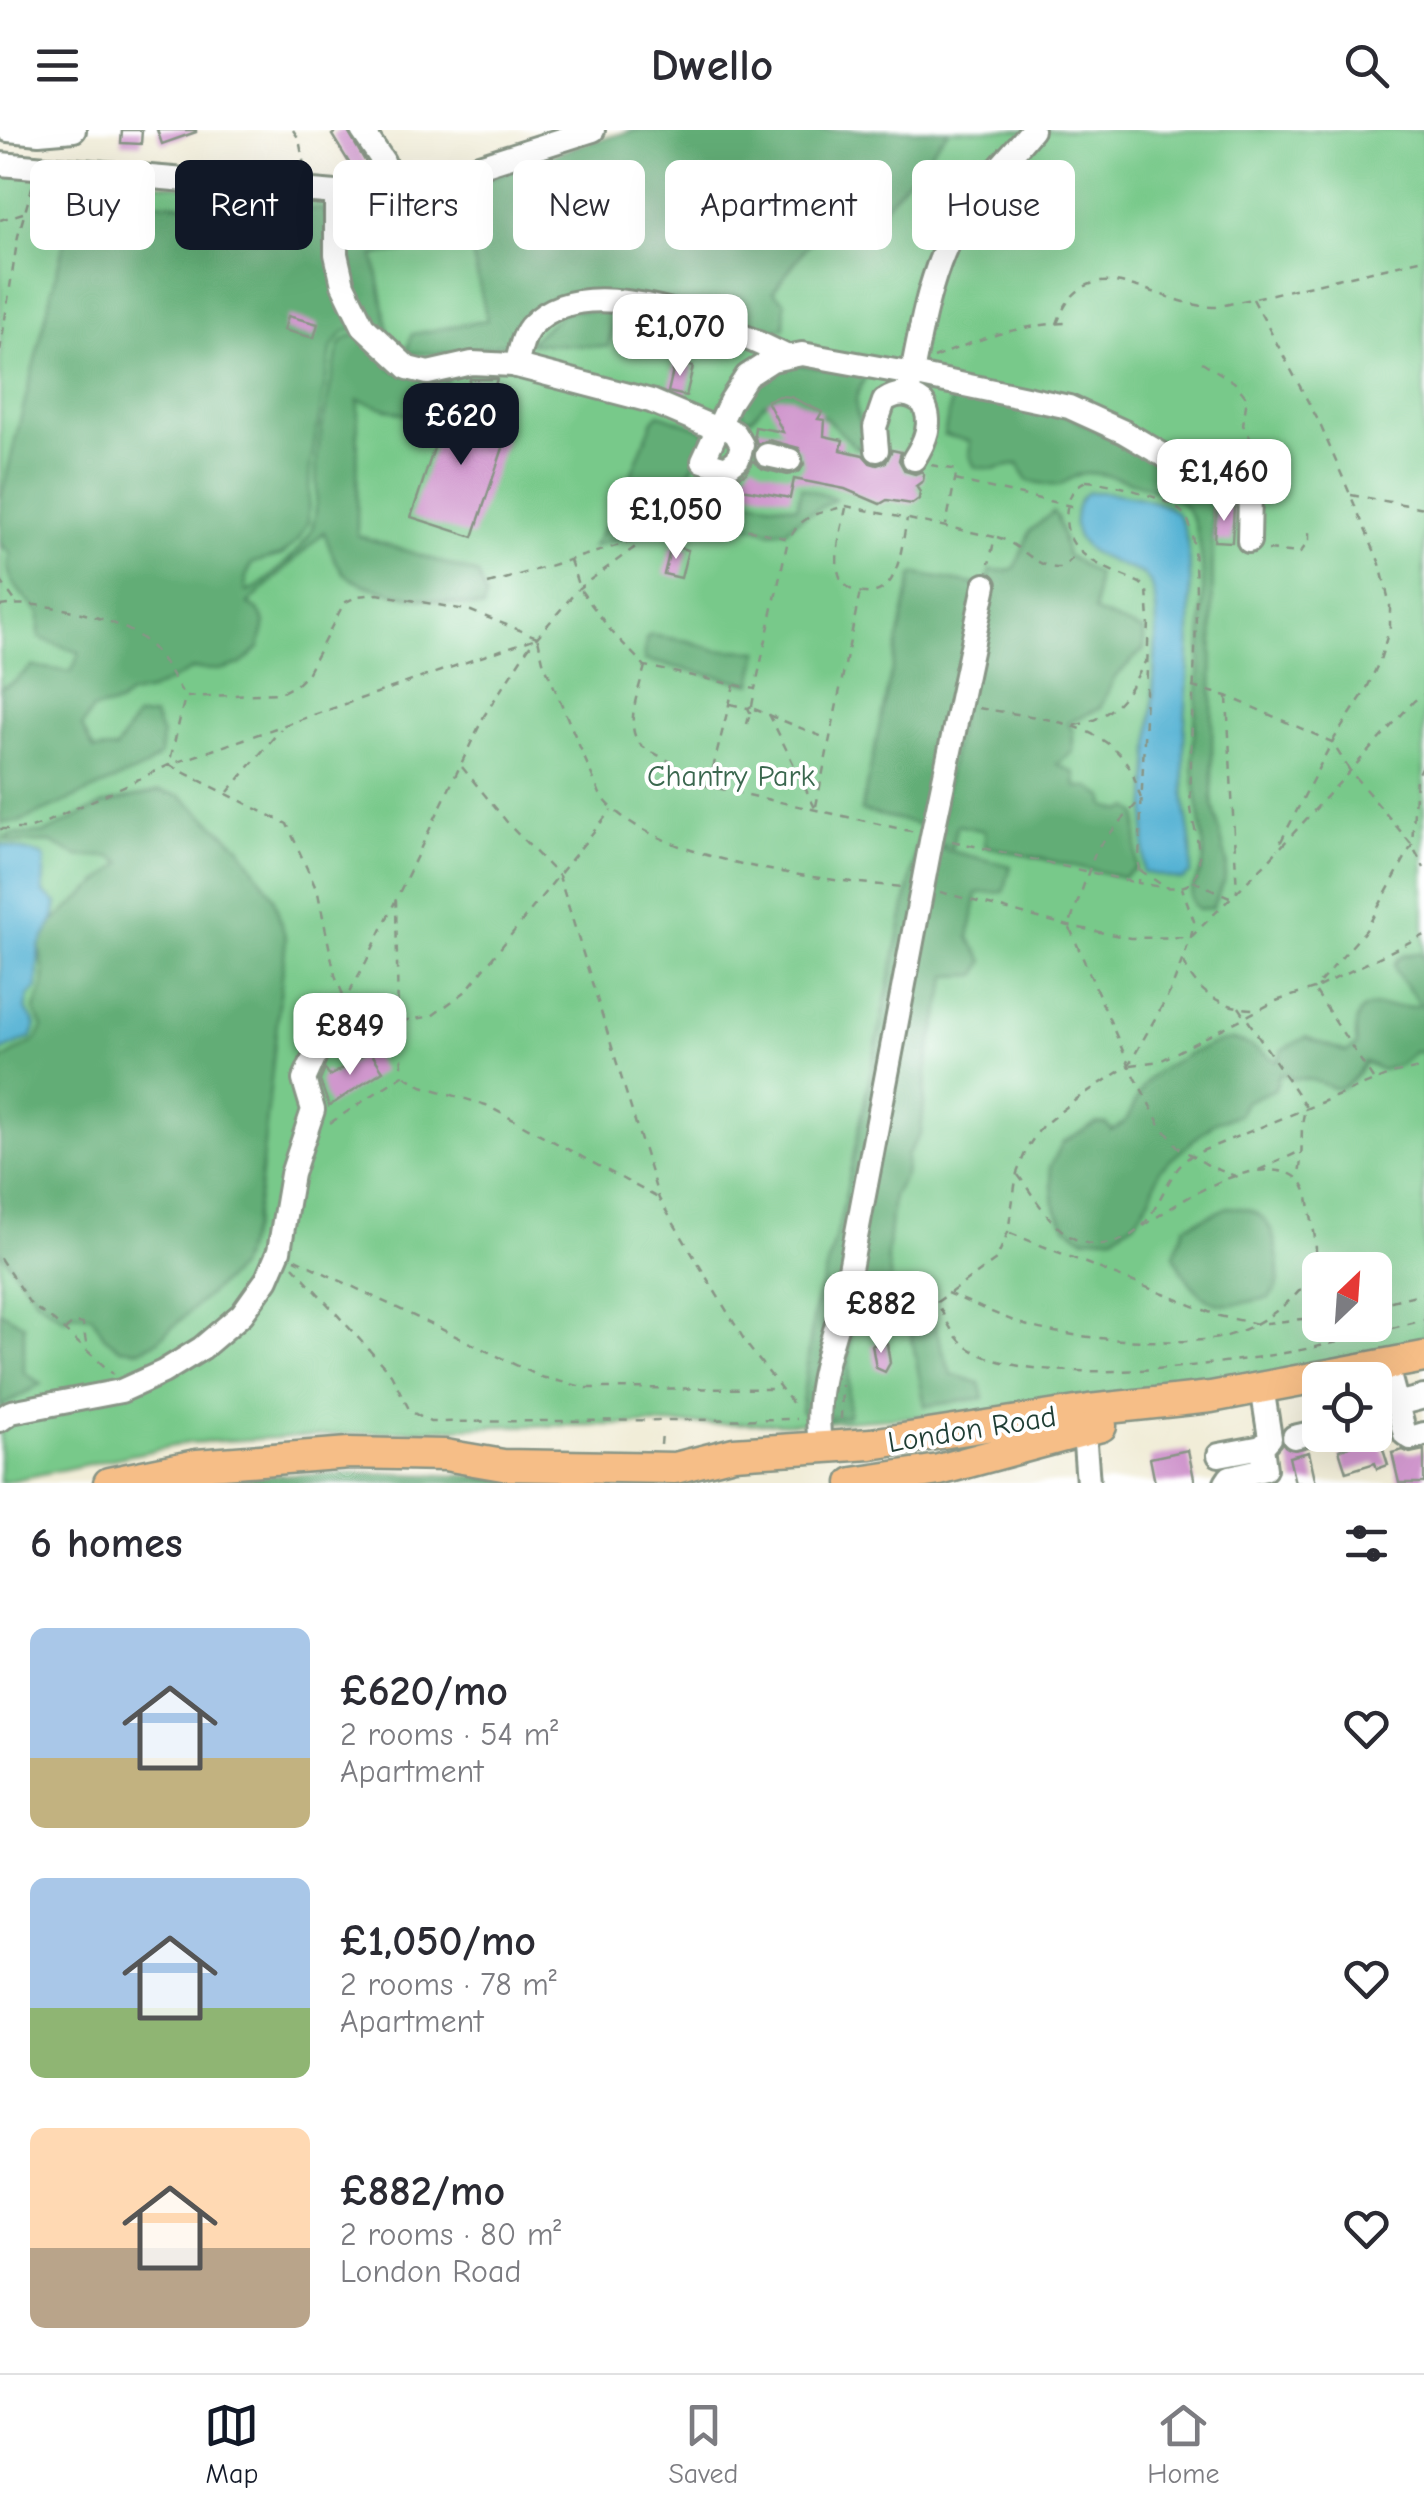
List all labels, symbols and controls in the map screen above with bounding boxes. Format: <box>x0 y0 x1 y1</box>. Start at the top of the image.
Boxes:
icon: menu <box>30 38 85 93</box>
icon: search <box>1339 38 1394 93</box>
text: Dwello <box>651 39 773 91</box>
chip: Buy <box>30 160 155 250</box>
chip: Rent <box>175 160 313 250</box>
chip: Filters <box>333 160 493 250</box>
chip: New <box>513 160 645 250</box>
chip: Apartment <box>665 160 892 250</box>
chip: House <box>912 160 1075 250</box>
pin: £1,070 <box>599 294 761 379</box>
text: £1,070 <box>635 308 725 345</box>
pin: £620 <box>402 383 520 468</box>
text: £620 <box>425 397 497 434</box>
pin: £1,460 <box>1143 439 1305 524</box>
text: £1,460 <box>1179 453 1269 490</box>
pin: £1,050 <box>595 477 757 562</box>
text: £1,050 <box>629 491 723 528</box>
park label: Chantry Park <box>647 759 815 794</box>
pin: £849 <box>291 993 409 1078</box>
text: £849 <box>315 1007 385 1044</box>
north arrow <box>1302 1252 1392 1342</box>
map controls <box>1302 1252 1392 1452</box>
pin: £882 <box>822 1271 940 1356</box>
text: £882 <box>846 1285 916 1322</box>
button: locate <box>1302 1362 1392 1452</box>
street label: London Road <box>885 1399 1059 1460</box>
icon: filters <box>1339 1516 1394 1571</box>
text: 6 homes <box>30 1519 183 1568</box>
text: £620/mo <box>340 1667 508 1716</box>
icon: home <box>110 1668 230 1788</box>
icon: heart <box>1339 1701 1394 1756</box>
text: 2 rooms · 54 m² <box>340 1716 558 1753</box>
text: Apartment <box>340 1753 483 1790</box>
text: £1,050/mo <box>340 1917 536 1966</box>
icon: home <box>110 1918 230 2038</box>
icon: heart <box>1339 1951 1394 2006</box>
text: 2 rooms · 78 m² <box>340 1966 557 2003</box>
text: Apartment <box>340 2003 483 2040</box>
text: £882/mo <box>340 2167 505 2216</box>
icon: home <box>110 2168 230 2288</box>
icon: heart <box>1339 2201 1394 2256</box>
text: 2 rooms · 80 m² <box>340 2216 561 2253</box>
text: London Road <box>340 2253 521 2290</box>
tab: Map <box>204 2398 259 2490</box>
tab: Saved <box>668 2398 738 2490</box>
tab: Home <box>1147 2398 1220 2490</box>

